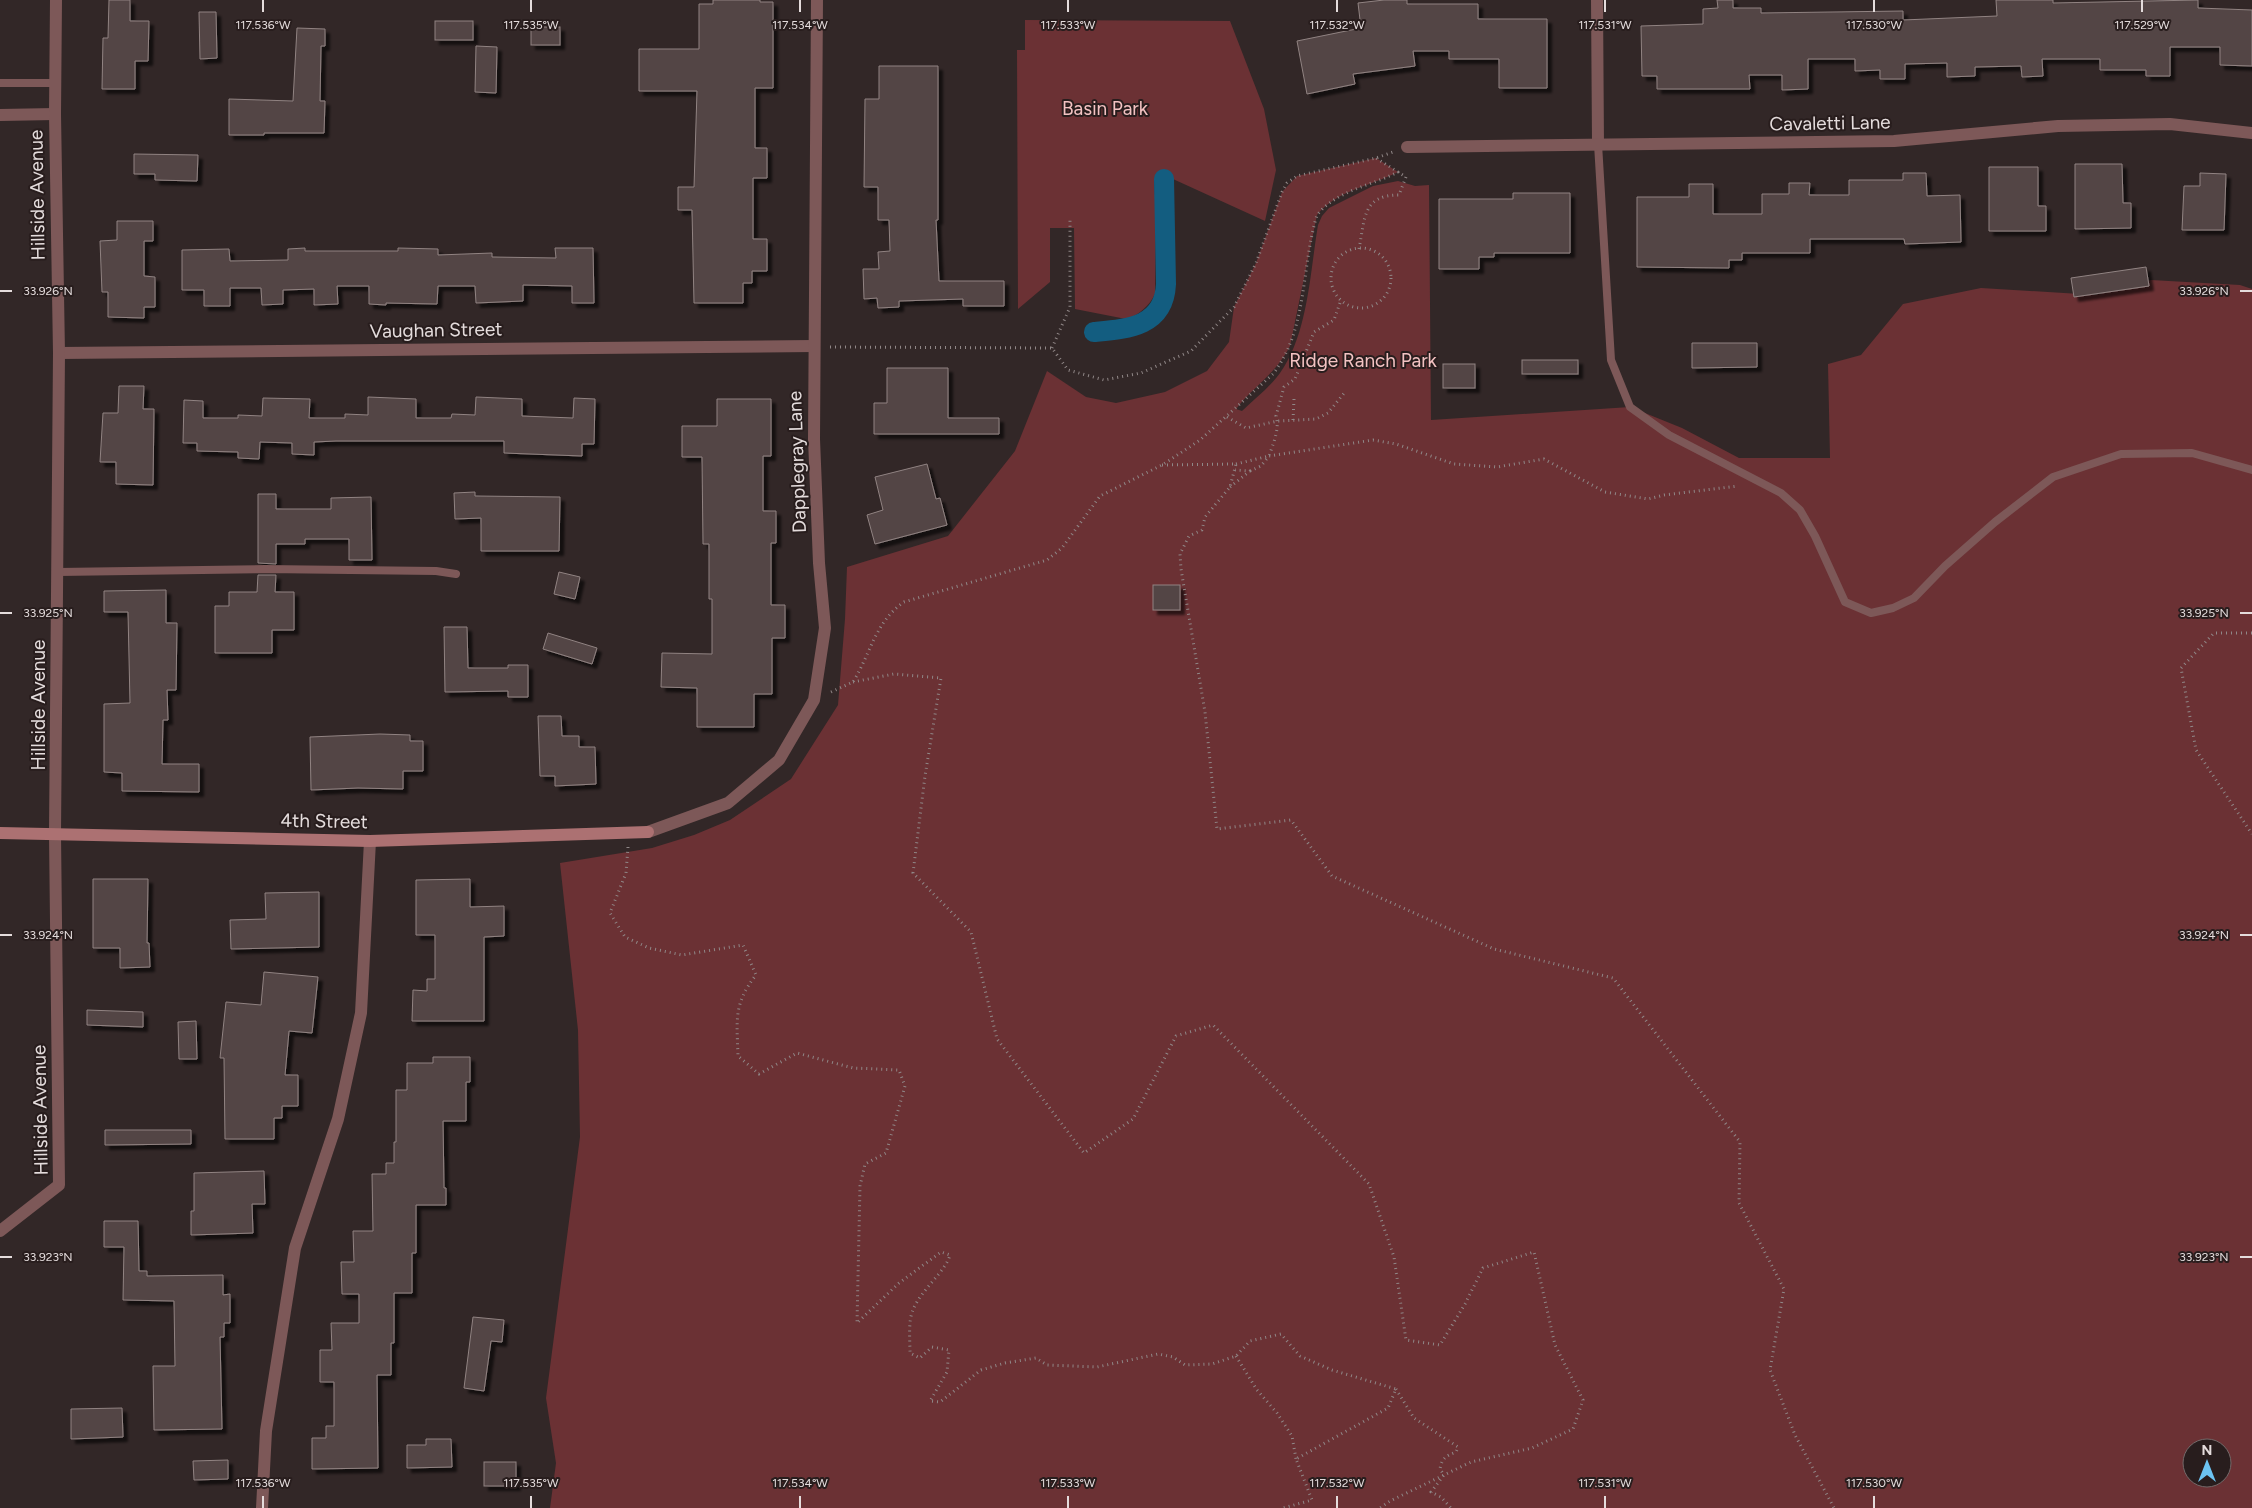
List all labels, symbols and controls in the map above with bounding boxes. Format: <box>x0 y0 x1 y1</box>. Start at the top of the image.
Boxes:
text: 117.536°W <box>235 18 291 32</box>
text: 117.535°W <box>503 18 559 32</box>
text: 117.534°W <box>772 18 828 32</box>
text: 117.533°W <box>1041 18 1096 32</box>
text: 117.532°W <box>1310 18 1365 32</box>
text: 117.531°W <box>1578 18 1632 32</box>
text: 117.530°W <box>1846 18 1902 32</box>
text: 117.529°W <box>2114 18 2170 32</box>
park label: Basin Park <box>1062 97 1149 120</box>
street label: Cavaletti Lane <box>1769 110 1891 136</box>
street label: Hillside Avenue <box>24 129 50 261</box>
text: 33.926°N <box>23 284 73 298</box>
text: 33.926°N <box>2179 284 2229 298</box>
street label: Vaughan Street <box>369 317 503 343</box>
park label: Ridge Ranch Park <box>1289 349 1438 372</box>
street label: Dapplegray Lane <box>783 391 811 533</box>
text: 33.925°N <box>23 606 73 620</box>
text: 33.925°N <box>2179 606 2229 620</box>
street label: Hillside Avenue <box>27 640 50 770</box>
street label: 4th Street <box>280 809 368 833</box>
text: 33.924°N <box>23 928 73 942</box>
text: 33.924°N <box>2179 928 2229 942</box>
street label: Hillside Avenue <box>27 1044 53 1176</box>
text: 33.923°N <box>23 1250 73 1264</box>
text: 33.923°N <box>2179 1250 2229 1264</box>
north arrow <box>2182 1438 2232 1488</box>
text: N <box>2202 1442 2212 1459</box>
text: 117.536°W <box>235 1476 291 1490</box>
text: 117.535°W <box>503 1476 559 1490</box>
text: 117.534°W <box>772 1476 828 1490</box>
text: 117.533°W <box>1041 1476 1096 1490</box>
text: 117.532°W <box>1310 1476 1365 1490</box>
text: 117.531°W <box>1578 1476 1632 1490</box>
text: 117.530°W <box>1846 1476 1902 1490</box>

